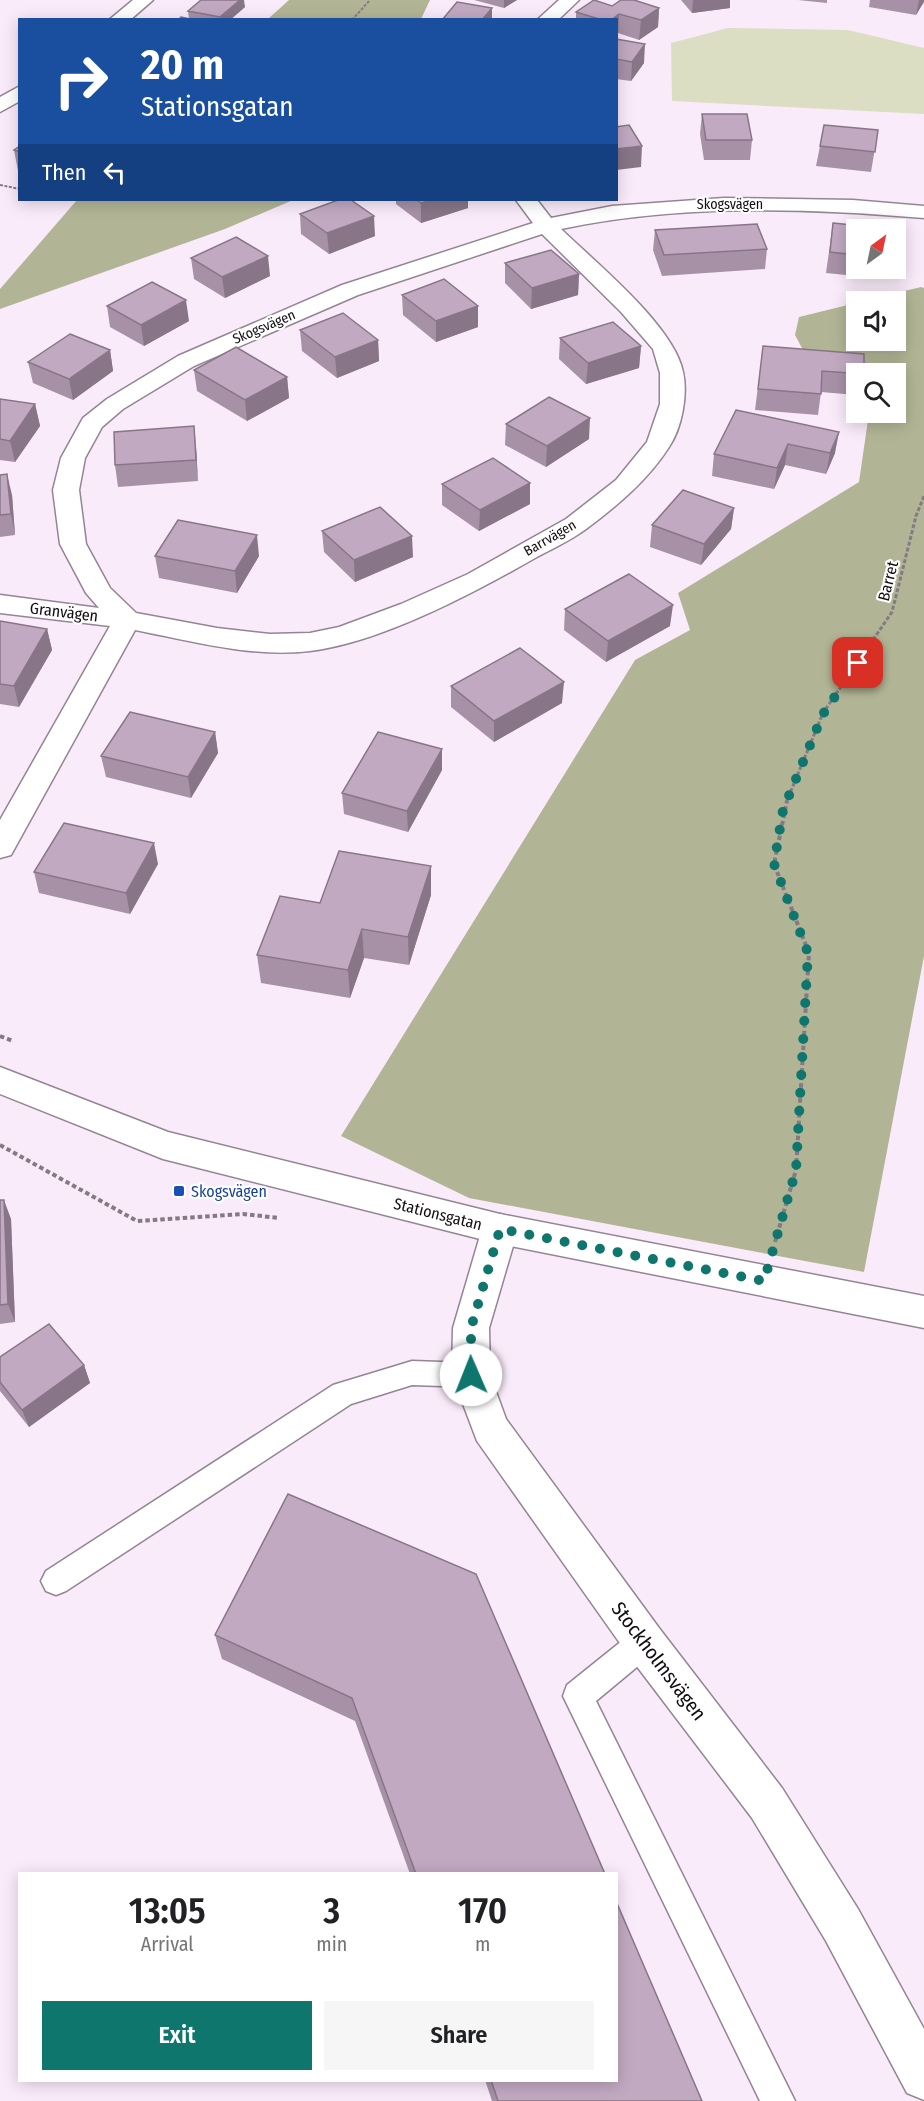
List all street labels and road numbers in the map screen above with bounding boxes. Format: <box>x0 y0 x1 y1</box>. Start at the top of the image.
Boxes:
street label: Skogsvägen <box>697 196 763 213</box>
street label: Skogsvägen <box>230 306 298 348</box>
street label: Barrvägen <box>521 516 579 560</box>
street label: Barret <box>874 558 902 603</box>
street label: Granvägen <box>29 598 99 626</box>
street label: Stationsgatan <box>392 1194 484 1234</box>
street label: Stockholmsvägen <box>607 1597 711 1725</box>

